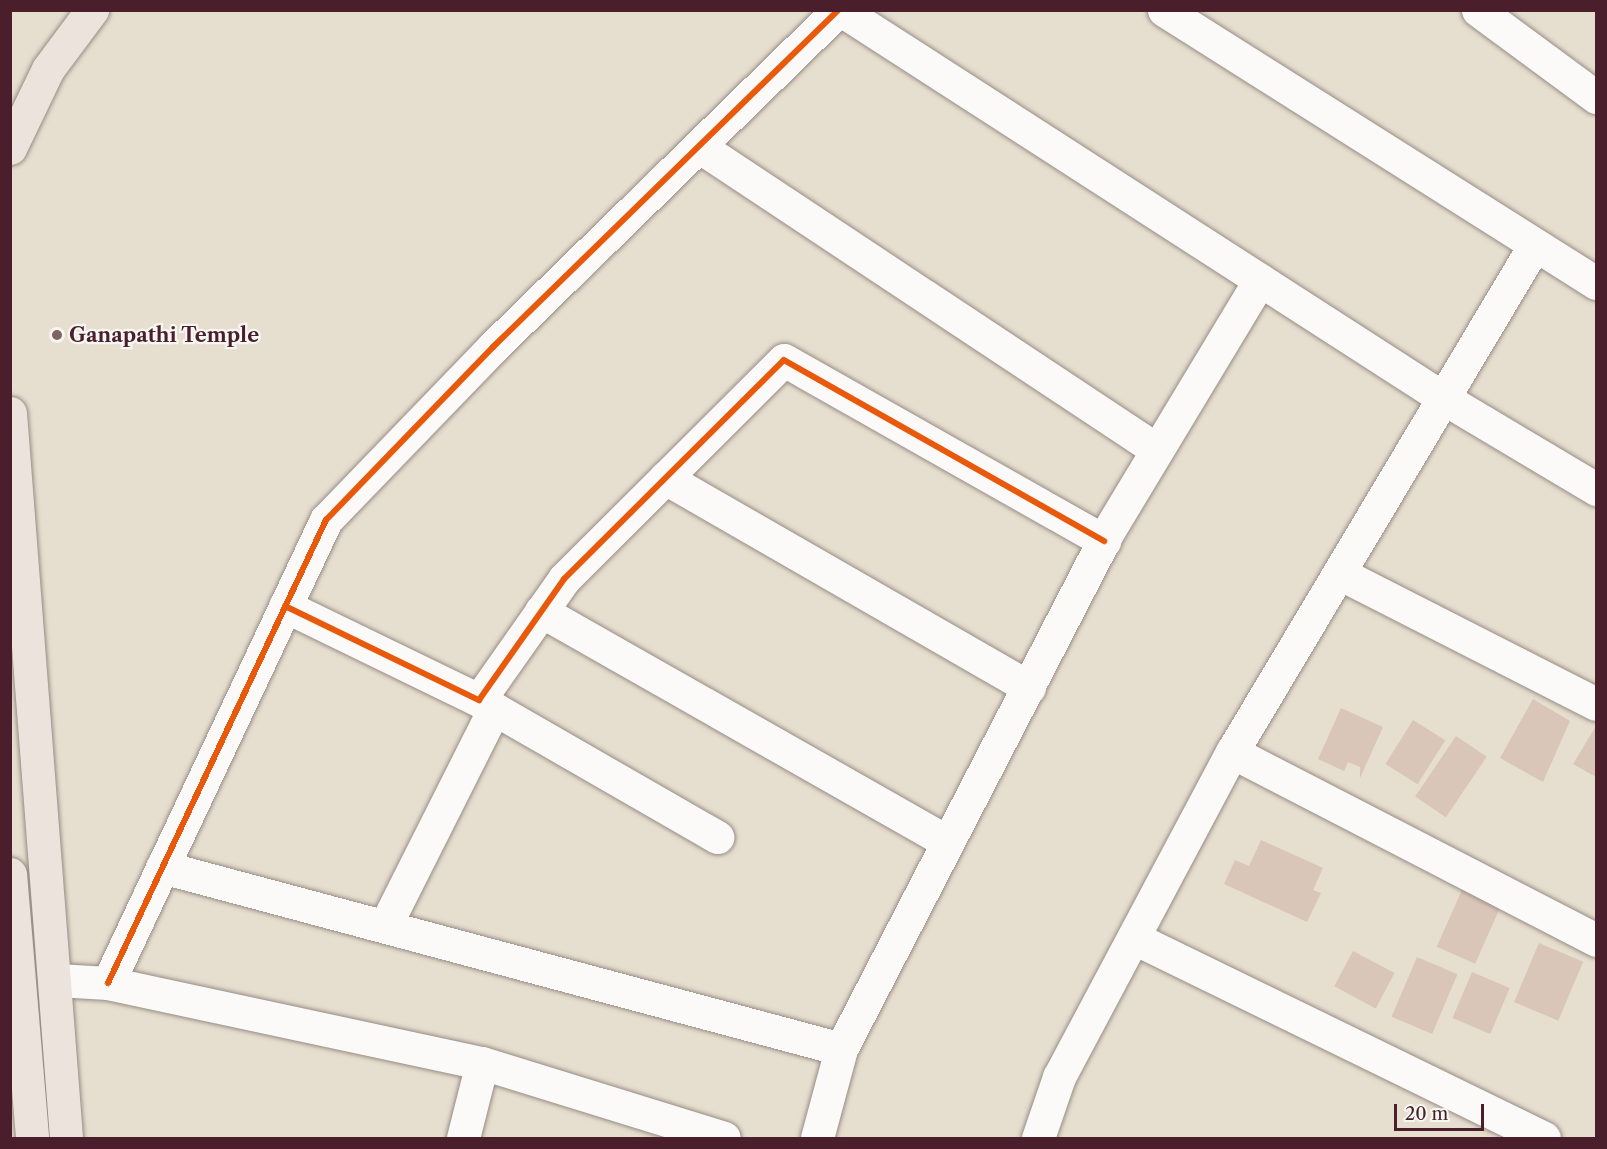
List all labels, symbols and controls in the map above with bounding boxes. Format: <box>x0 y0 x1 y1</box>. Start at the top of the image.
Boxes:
place label: Ganapathi Temple <box>69 323 260 347</box>
marker: Ganapathi Temple <box>50 328 64 342</box>
scale bar <box>1397 1092 1487 1130</box>
text: 20 m <box>1405 1103 1448 1125</box>

